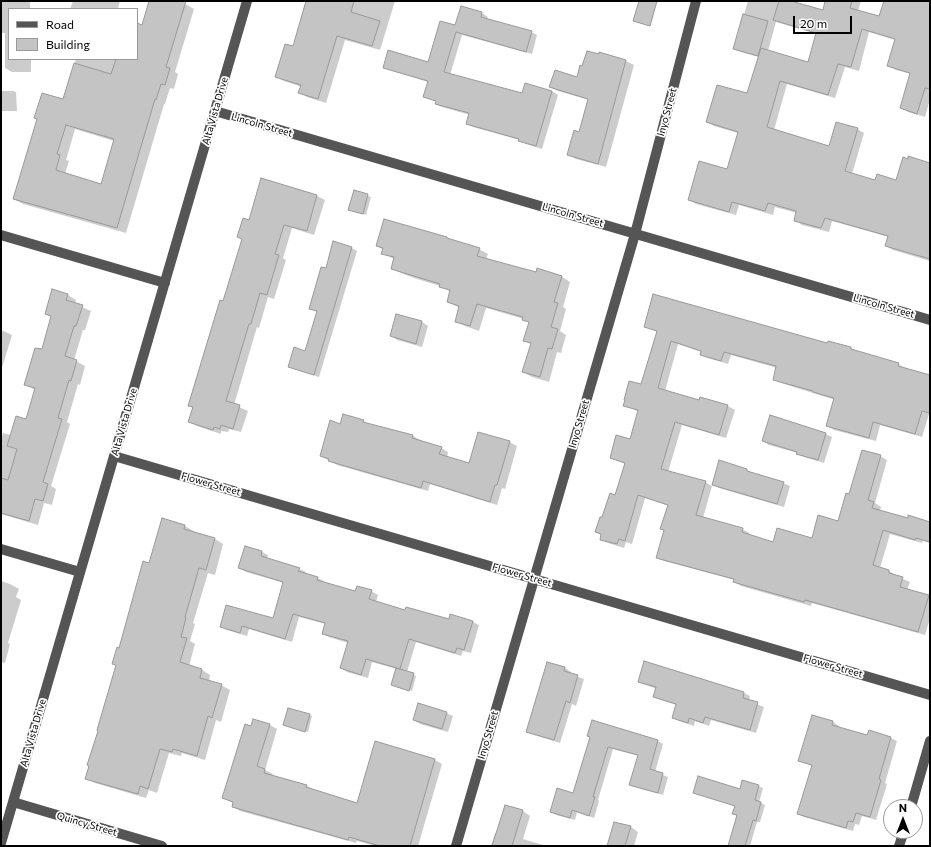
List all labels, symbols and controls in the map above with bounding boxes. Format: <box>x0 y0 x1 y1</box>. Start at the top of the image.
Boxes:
legend <box>8 8 138 60</box>
scale bar <box>795 8 854 34</box>
text: 20 m <box>800 16 827 30</box>
text: Road <box>46 17 74 31</box>
text: Building <box>46 37 90 51</box>
street label: Alta Vista Drive <box>200 76 230 146</box>
street label: Inyo Street <box>655 87 679 137</box>
street label: Lincoln Street <box>230 110 294 140</box>
street label: Lincoln Street <box>541 200 605 230</box>
street label: Lincoln Street <box>852 291 916 321</box>
street label: Alta Vista Drive <box>109 387 139 457</box>
street label: Inyo Street <box>566 399 592 449</box>
street label: Flower Street <box>180 470 242 498</box>
street label: Flower Street <box>491 561 553 589</box>
street label: Flower Street <box>802 652 864 680</box>
street label: Alta Vista Drive <box>18 698 48 768</box>
street label: Inyo Street <box>475 710 501 760</box>
north arrow <box>883 799 923 839</box>
text: N <box>899 801 907 814</box>
street label: Quincy Street <box>55 810 119 838</box>

